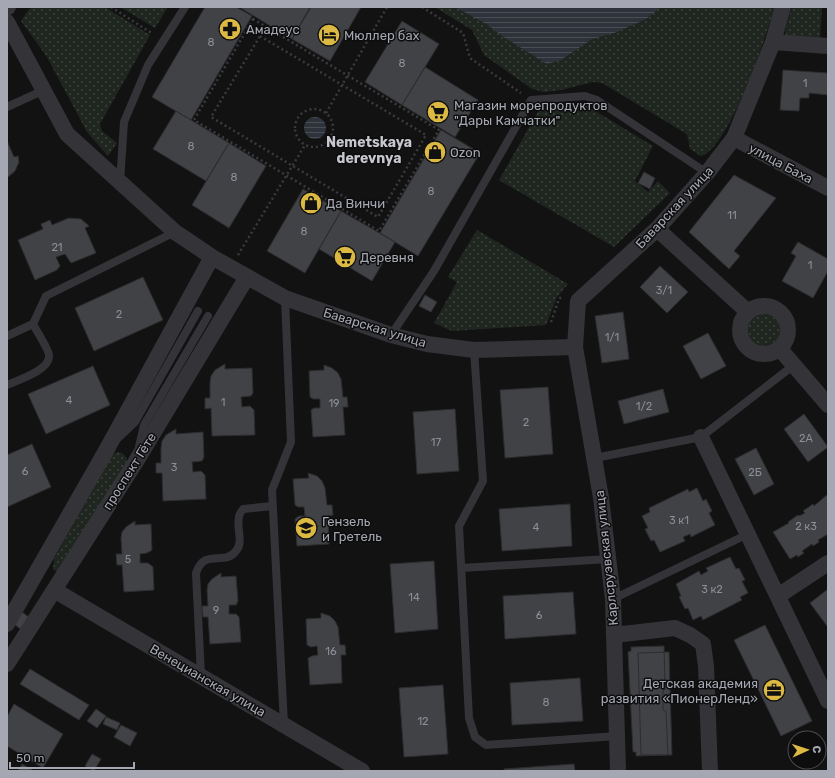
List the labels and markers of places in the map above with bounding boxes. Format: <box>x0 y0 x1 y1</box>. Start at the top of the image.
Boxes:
pharmacy icon: Амадеус <box>217 16 243 42</box>
place label: Амадеус <box>246 22 300 37</box>
hotel icon: Мюллер бах <box>316 22 342 48</box>
place label: Мюллер бах <box>344 28 420 43</box>
place label: Магазин морепродуктов "Дары Камчатки" <box>454 98 608 128</box>
supermarket icon: Магазин морепродуктов "Дары Камчатки" <box>425 99 451 125</box>
shop icon: Ozon <box>422 139 448 165</box>
place label: Ozon <box>450 145 481 160</box>
shop icon: Да Винчи <box>298 190 324 216</box>
place label: Да Винчи <box>326 196 385 211</box>
supermarket icon: Деревня <box>332 244 358 270</box>
place label: Деревня <box>360 250 414 265</box>
place label: Гензель и Гретель <box>322 514 382 544</box>
school or university icon: Гензель и Гретель <box>293 515 319 541</box>
place label: Детская академия развития «ПионерЛенд» <box>601 676 758 706</box>
office icon: Детская академия развития «ПионерЛенд» <box>761 677 787 703</box>

